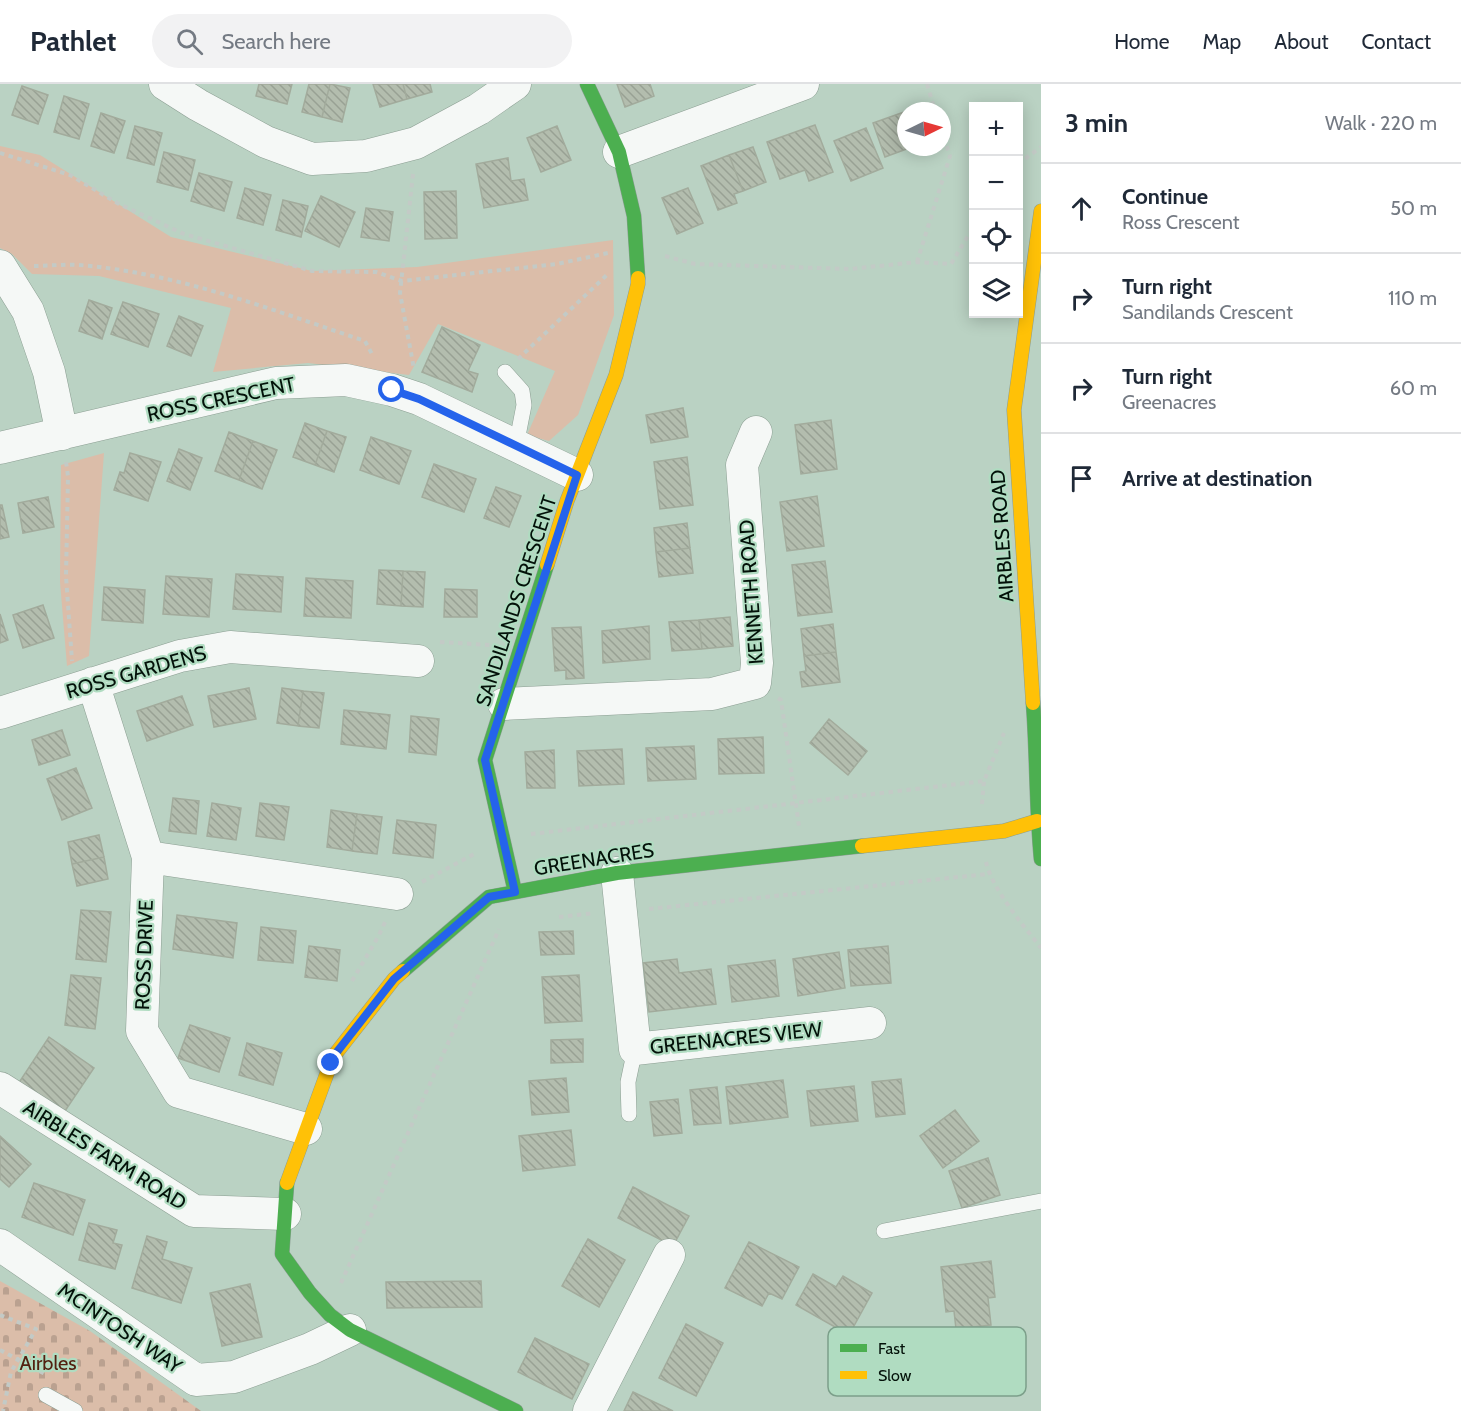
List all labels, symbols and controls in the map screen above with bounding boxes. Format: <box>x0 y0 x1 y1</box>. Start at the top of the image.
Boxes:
search box <box>152 14 572 68</box>
text: Pathlet <box>30 24 116 58</box>
icon: search <box>173 25 206 58</box>
text: Search here <box>221 28 331 55</box>
text: Home <box>1114 29 1170 54</box>
text: Map <box>1203 29 1241 54</box>
text: About <box>1274 29 1328 54</box>
text: Contact <box>1361 29 1431 54</box>
north arrow <box>897 102 951 156</box>
map controls <box>969 102 1023 318</box>
button: + <box>969 102 1023 156</box>
text: 3 min <box>1065 107 1128 139</box>
text: Walk · 220 m <box>1325 111 1437 135</box>
button: − <box>969 156 1023 210</box>
text: Continue <box>1122 183 1208 210</box>
icon: ahead <box>1065 192 1098 225</box>
text: 50 m <box>1390 196 1437 220</box>
button: locate <box>969 210 1023 264</box>
text: Ross Crescent <box>1122 210 1239 234</box>
button: layers <box>969 264 1023 318</box>
text: Turn right <box>1122 273 1212 300</box>
icon: right <box>1065 282 1098 315</box>
text: 110 m <box>1388 286 1437 310</box>
text: Sandilands Crescent <box>1122 300 1293 324</box>
text: Turn right <box>1122 363 1212 390</box>
street label: ROSS CRESCENT <box>145 372 297 426</box>
icon: right <box>1065 372 1098 405</box>
route start <box>378 376 404 402</box>
text: 60 m <box>1390 376 1437 400</box>
text: Greenacres <box>1122 390 1216 414</box>
icon: arrive <box>1065 462 1098 495</box>
text: Arrive at destination <box>1122 465 1312 492</box>
street label: AIRBLES ROAD <box>985 469 1019 603</box>
street label: SANDILANDS CRESCENT <box>471 492 562 709</box>
street label: KENNETH ROAD <box>734 519 768 665</box>
street label: ROSS GARDENS <box>63 640 209 703</box>
street label: GREENACRES <box>532 838 656 880</box>
street label: ROSS DRIVE <box>130 899 158 1011</box>
street label: GREENACRES VIEW <box>649 1017 823 1059</box>
route end <box>317 1049 343 1075</box>
street label: AIRBLES FARM ROAD <box>19 1095 191 1215</box>
street label: MCINTOSH WAY <box>54 1278 187 1379</box>
legend <box>828 1327 1026 1396</box>
text: Fast <box>878 1339 906 1358</box>
park label: Airbles <box>19 1351 77 1375</box>
text: Slow <box>878 1366 912 1385</box>

